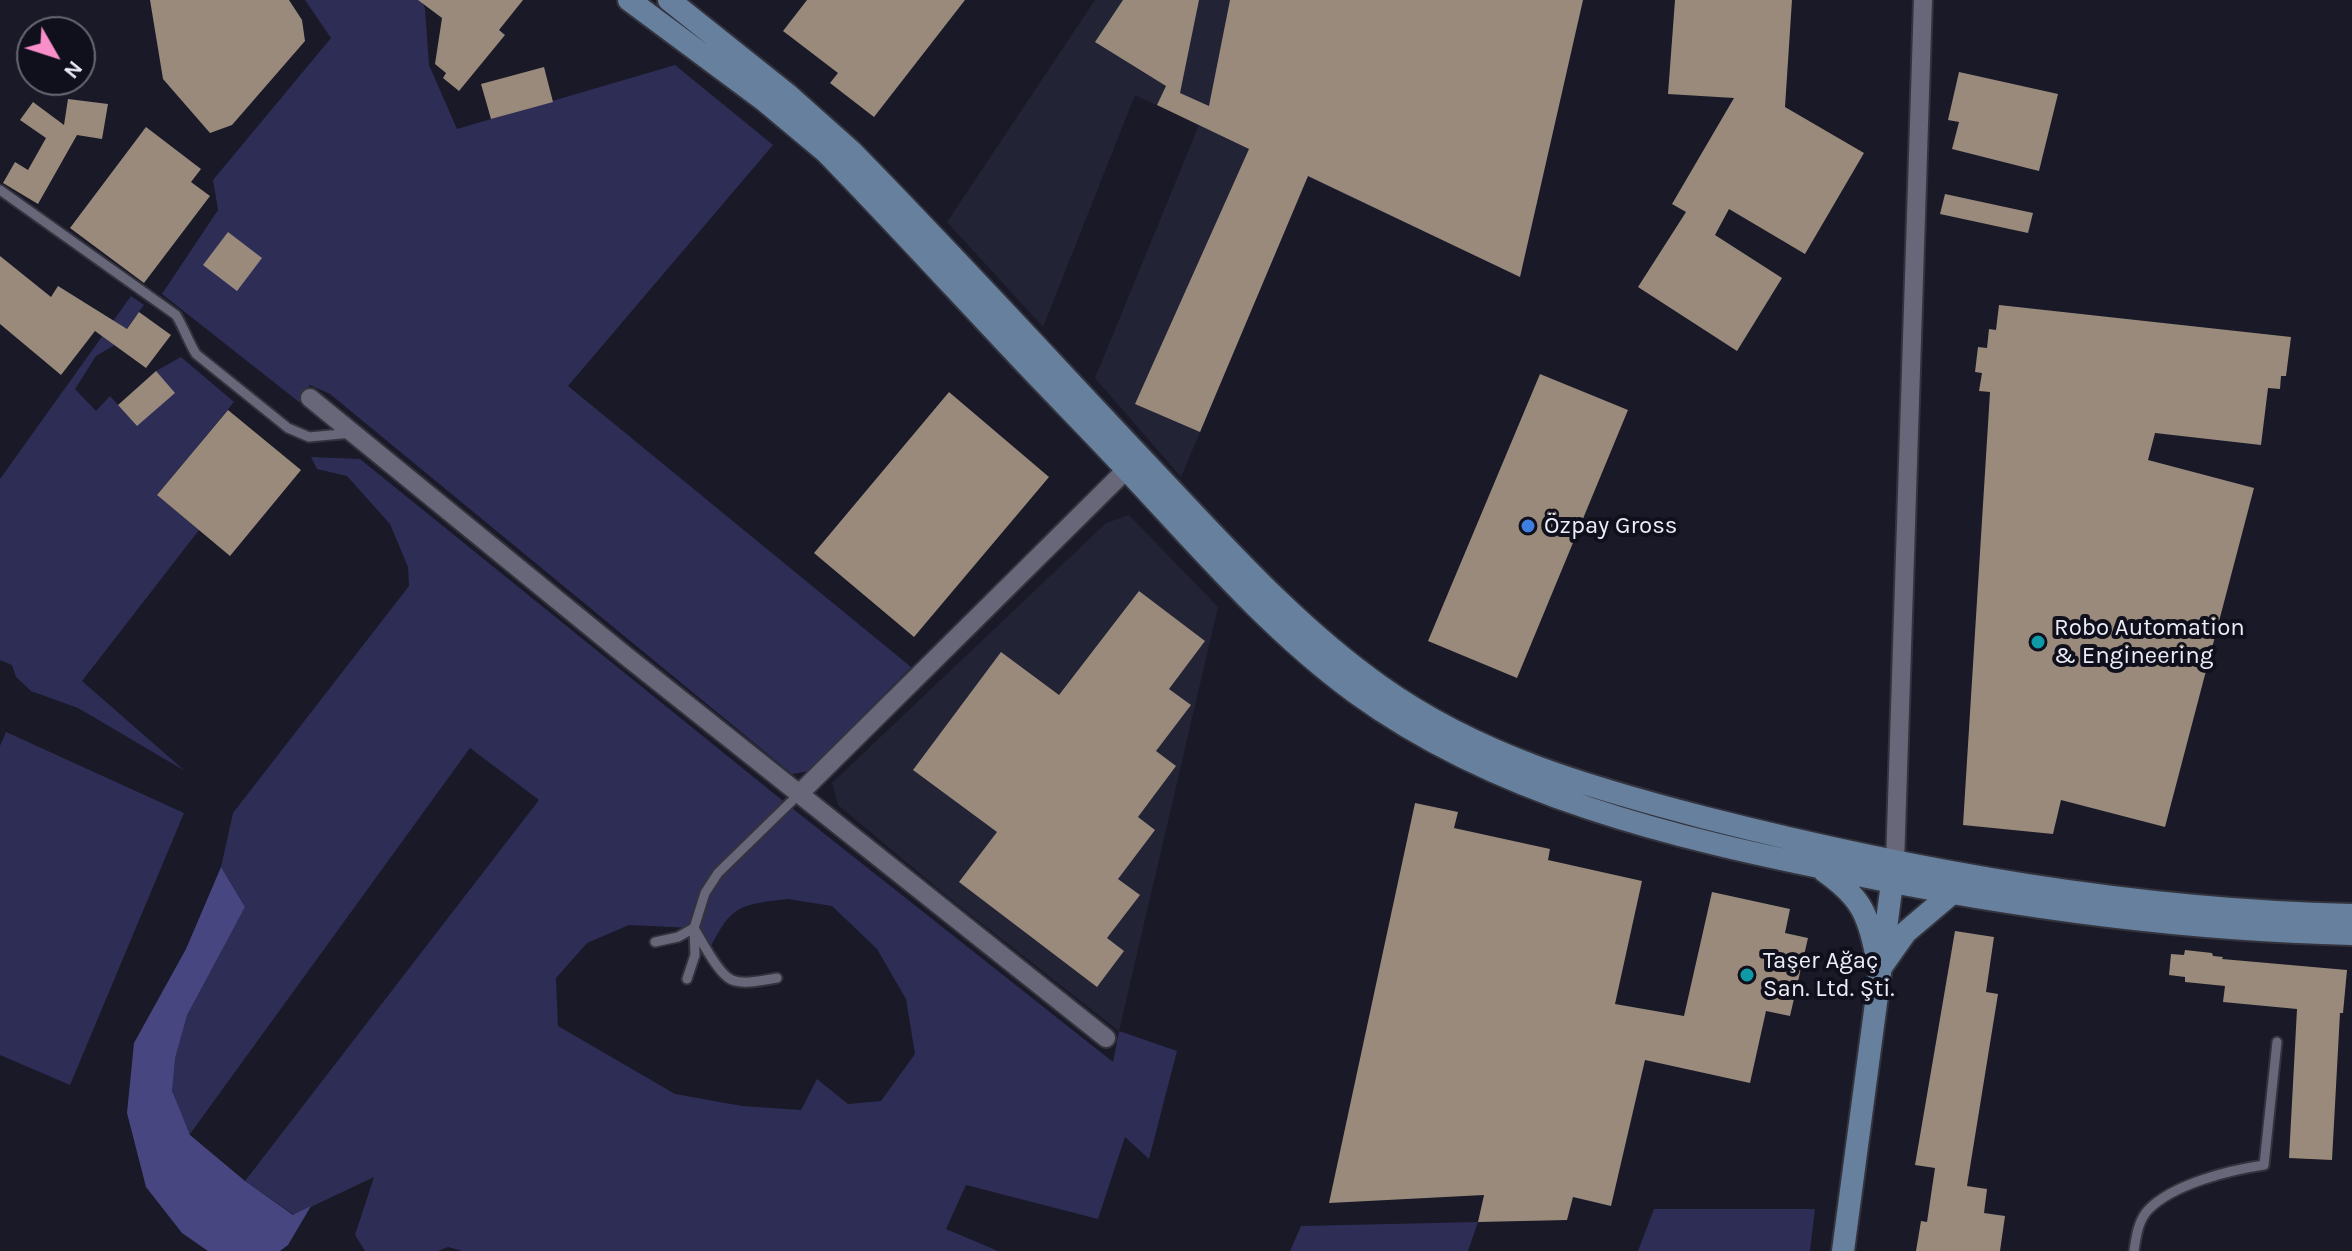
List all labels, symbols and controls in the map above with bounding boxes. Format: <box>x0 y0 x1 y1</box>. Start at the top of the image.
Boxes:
north arrow <box>16 16 96 96</box>
text: N <box>58 56 88 84</box>
place label: Özpay Gross <box>1544 512 1677 540</box>
marker: Özpay Gross <box>1519 517 1537 535</box>
place label: Robo Automation & Engineering <box>2054 614 2245 670</box>
marker: Robo Automation & Engineering <box>2029 633 2047 651</box>
place label: Taşer Ağaç San. Ltd. Şti. <box>1763 947 1895 1003</box>
marker: Taşer Ağaç San. Ltd. Şti. <box>1738 966 1756 984</box>

